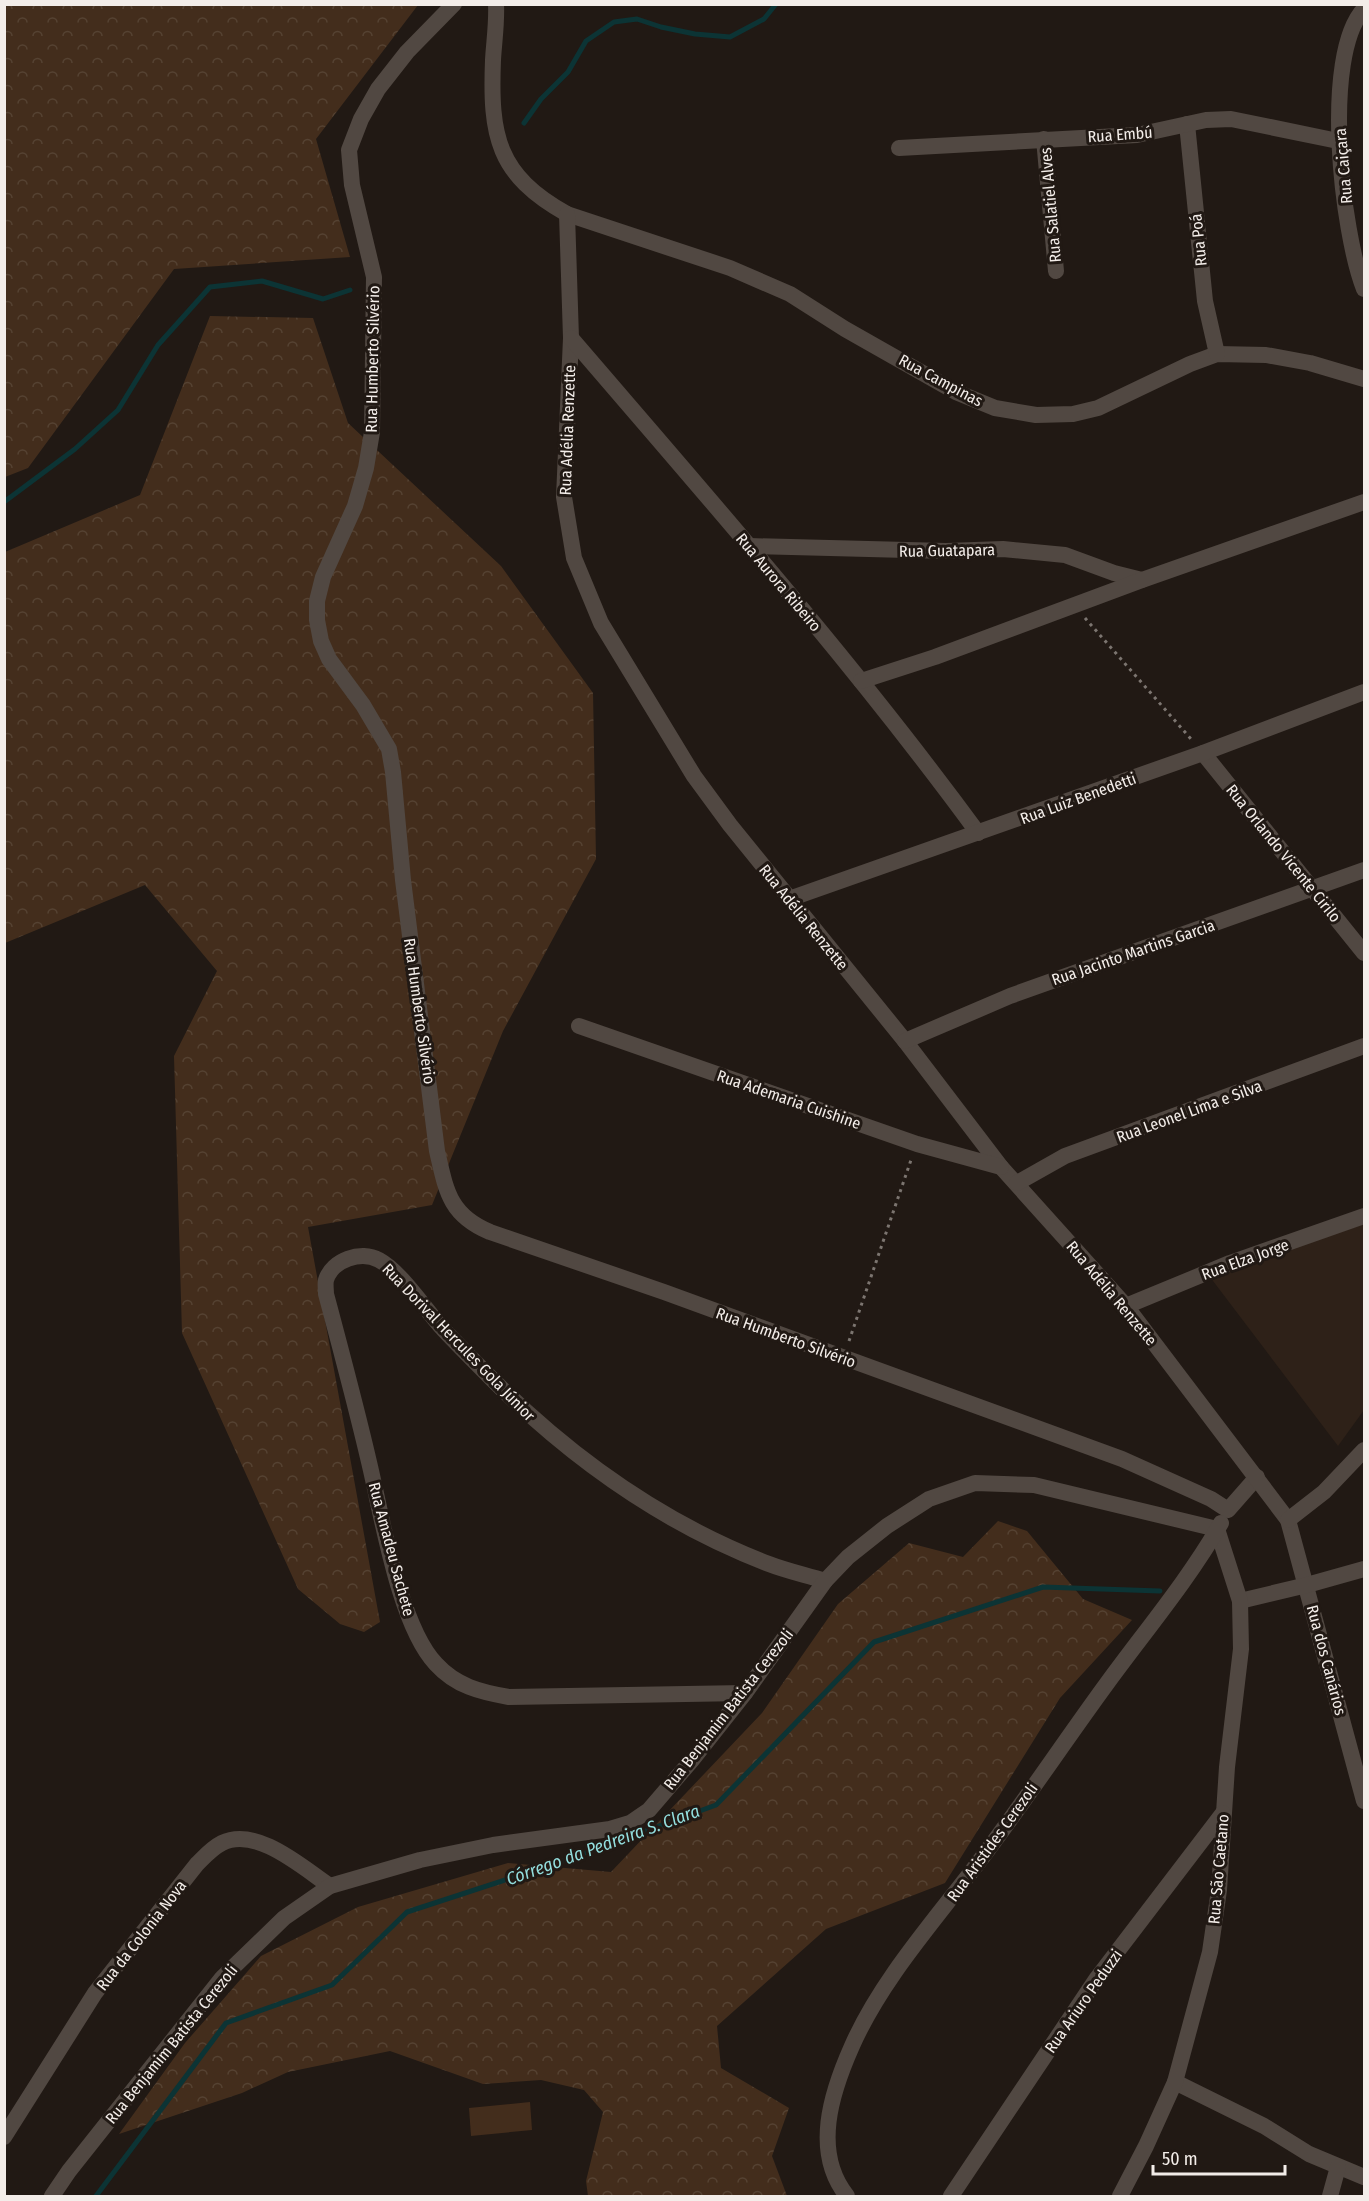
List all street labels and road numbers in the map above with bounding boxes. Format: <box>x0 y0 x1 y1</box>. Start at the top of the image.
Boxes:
street label: Rua Embú <box>1087 123 1153 146</box>
street label: Rua Caiçara <box>1331 127 1356 205</box>
street label: Rua Salatiel Alves <box>1036 146 1065 263</box>
street label: Rua Poá <box>1186 213 1211 267</box>
street label: Rua Humberto Silvério <box>362 285 383 433</box>
street label: Rua Campinas <box>896 350 986 411</box>
street label: Rua Adélia Renzette <box>556 364 579 496</box>
street label: Rua Aurora Ribeiro <box>732 529 825 635</box>
street label: Rua Guatapara <box>899 540 995 561</box>
street label: Rua Luiz Benedetti <box>1018 769 1139 828</box>
street label: Rua Orlando Vicente Cirilo <box>1222 781 1345 926</box>
street label: Rua Adélia Renzette <box>755 861 852 974</box>
street label: Rua Jacinto Martins Garcia <box>1049 916 1217 989</box>
street label: Rua Humberto Silvério <box>400 937 439 1085</box>
street label: Rua Ademaria Cuishine <box>714 1066 863 1133</box>
street label: Rua Leonel Lima e Silva <box>1114 1076 1265 1147</box>
street label: Rua Elza Jorge <box>1199 1235 1291 1284</box>
street label: Rua Adélia Renzette <box>1062 1237 1161 1349</box>
street label: Rua Dorival Hercules Gola Júnior <box>378 1260 539 1425</box>
street label: Rua Humberto Silvério <box>713 1303 858 1372</box>
street label: Rua Amadeu Sachete <box>365 1480 419 1618</box>
street label: Rua dos Canários <box>1303 1603 1350 1717</box>
street label: Rua Benjamim Batista Cerezoli <box>660 1625 797 1794</box>
street label: Rua Aristides Cerezoli <box>943 1780 1042 1905</box>
street label: Rua São Caetano <box>1204 1813 1233 1925</box>
street label: Rua da Colonia Nova <box>92 1876 190 1994</box>
street label: Rua Ariuro Peduzzi <box>1041 1946 1126 2057</box>
street label: Rua Benjamim Batista Cerezoli <box>101 1961 241 2128</box>

